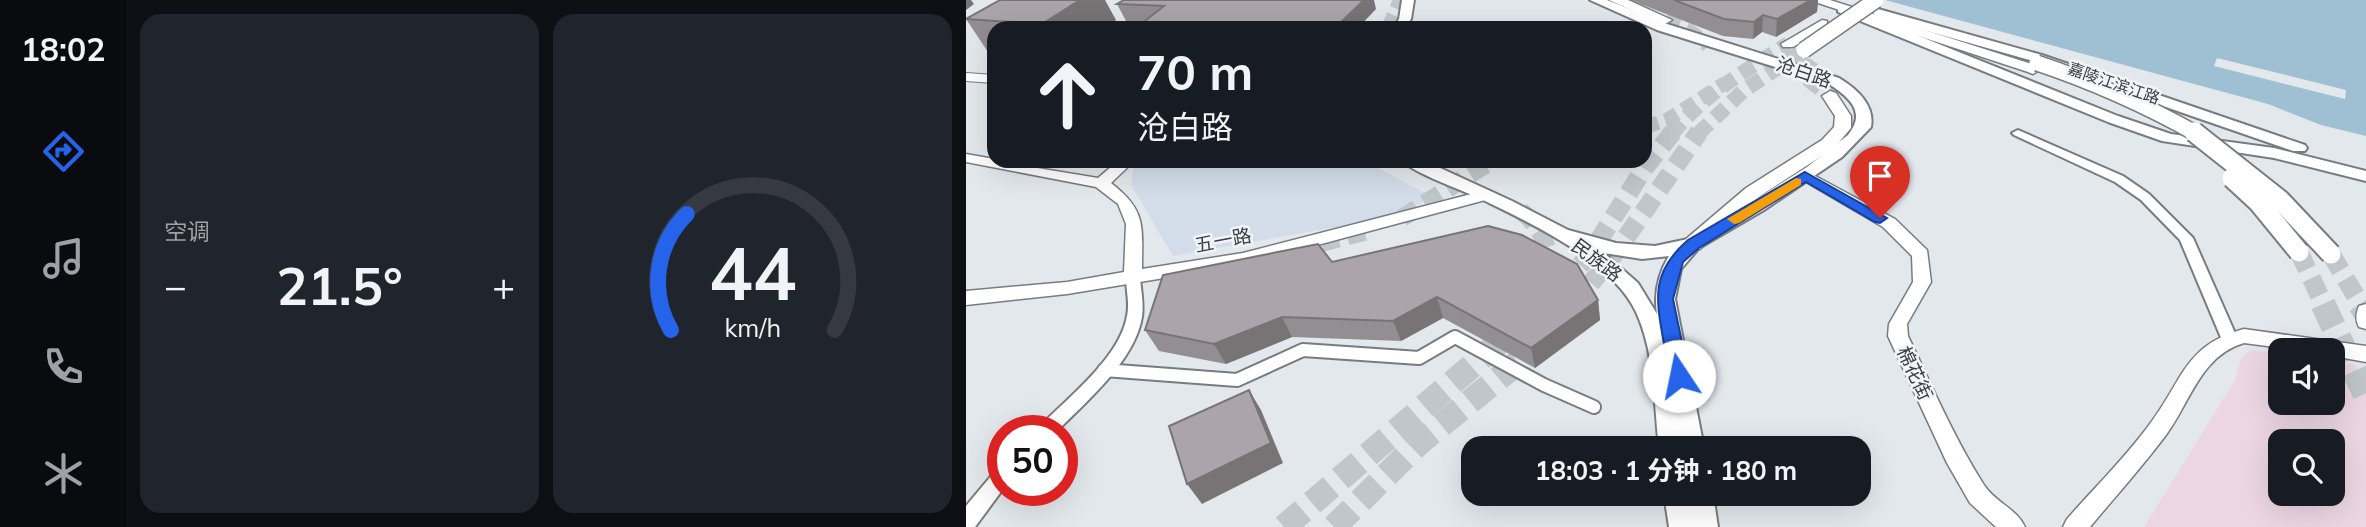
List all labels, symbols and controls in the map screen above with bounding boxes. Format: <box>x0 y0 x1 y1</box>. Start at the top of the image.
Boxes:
text: 18:02 <box>21 29 105 69</box>
text: 70 m <box>1137 41 1253 102</box>
icon: ahead <box>1022 49 1113 140</box>
street label: 沧白路 <box>1773 51 1835 93</box>
street label: 嘉陵江滨江路 <box>2065 58 2163 108</box>
text: 沧白路 <box>1137 107 1233 147</box>
icon: directions <box>39 127 88 176</box>
pin <box>1850 146 1910 218</box>
icon: arrive <box>1861 157 1899 195</box>
text: 空调 <box>164 217 210 246</box>
street label: 五一路 <box>1193 223 1253 257</box>
text: 44 <box>709 227 796 318</box>
street label: 民族路 <box>1567 233 1627 287</box>
icon: music <box>39 234 88 283</box>
text: 21.5° <box>276 253 403 318</box>
text: − <box>164 262 187 310</box>
text: + <box>492 262 515 310</box>
text: km/h <box>724 311 781 342</box>
map controls <box>2268 338 2345 506</box>
button: sound <box>2268 338 2345 415</box>
position arrow <box>1642 339 1716 413</box>
icon: phone <box>39 342 88 391</box>
street label: 棉花街 <box>1892 342 1938 404</box>
speed limit sign: 50 <box>987 415 1078 506</box>
button: search <box>2268 429 2345 506</box>
icon: climate <box>39 449 88 498</box>
text: 18:03 · 1 分钟 · 180 m <box>1535 454 1797 487</box>

